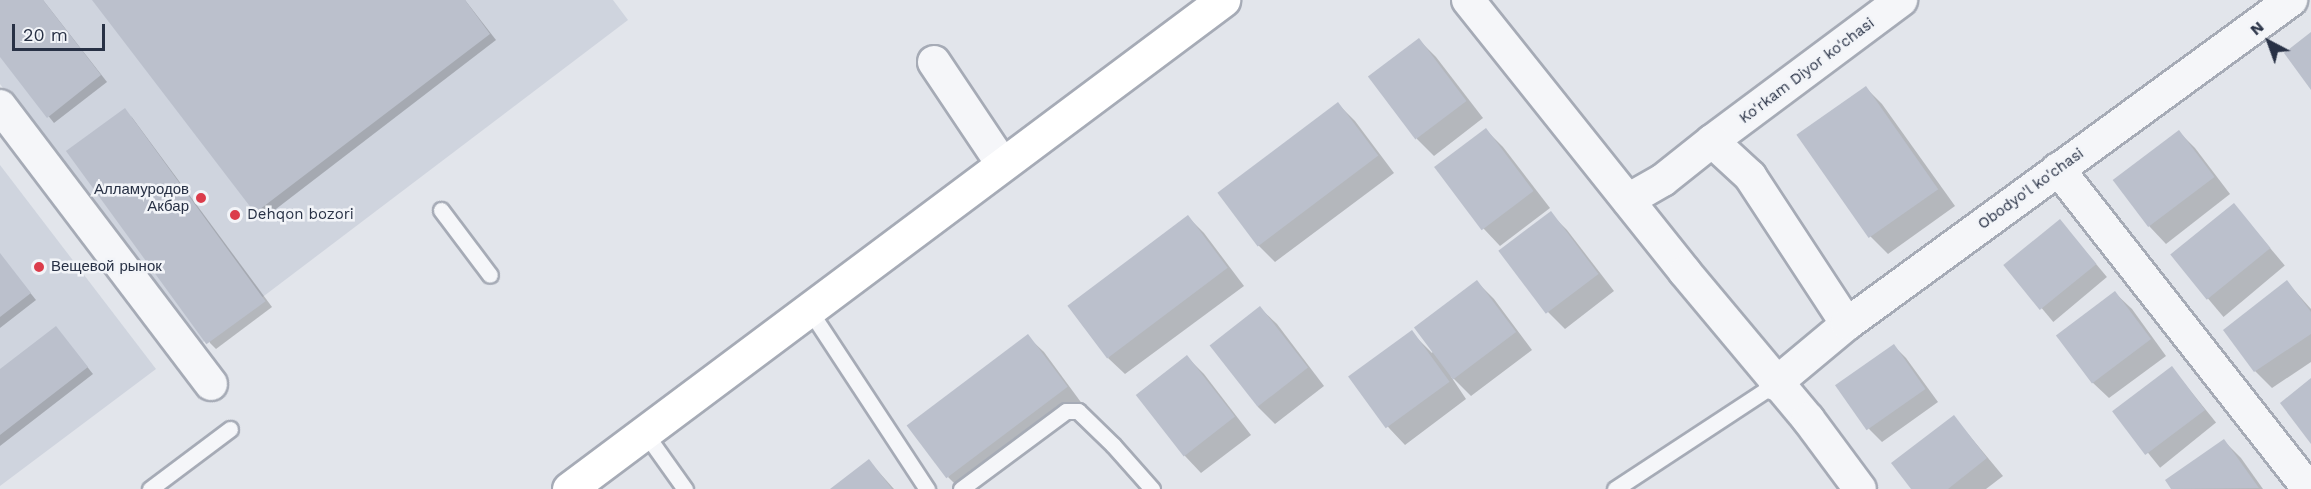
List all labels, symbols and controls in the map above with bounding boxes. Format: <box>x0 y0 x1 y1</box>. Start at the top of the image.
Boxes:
scale bar <box>15 12 108 50</box>
north arrow <box>2239 12 2299 72</box>
street label: Ko'rkam Diyor ko'chasi <box>1736 14 1878 128</box>
text: N <box>2246 17 2268 39</box>
text: 20 m <box>23 24 68 45</box>
street label: Obodyo'l ko'chasi <box>1974 144 2088 234</box>
place label: Алламуродов Акбар <box>94 180 189 215</box>
marker: Алламуродов Акбар <box>194 191 208 205</box>
place label: Dehqon bozori <box>247 206 354 224</box>
marker: Dehqon bozori <box>228 208 242 222</box>
place label: Вещевой рынок <box>51 258 162 276</box>
marker: Вещевой рынок <box>32 260 46 274</box>

